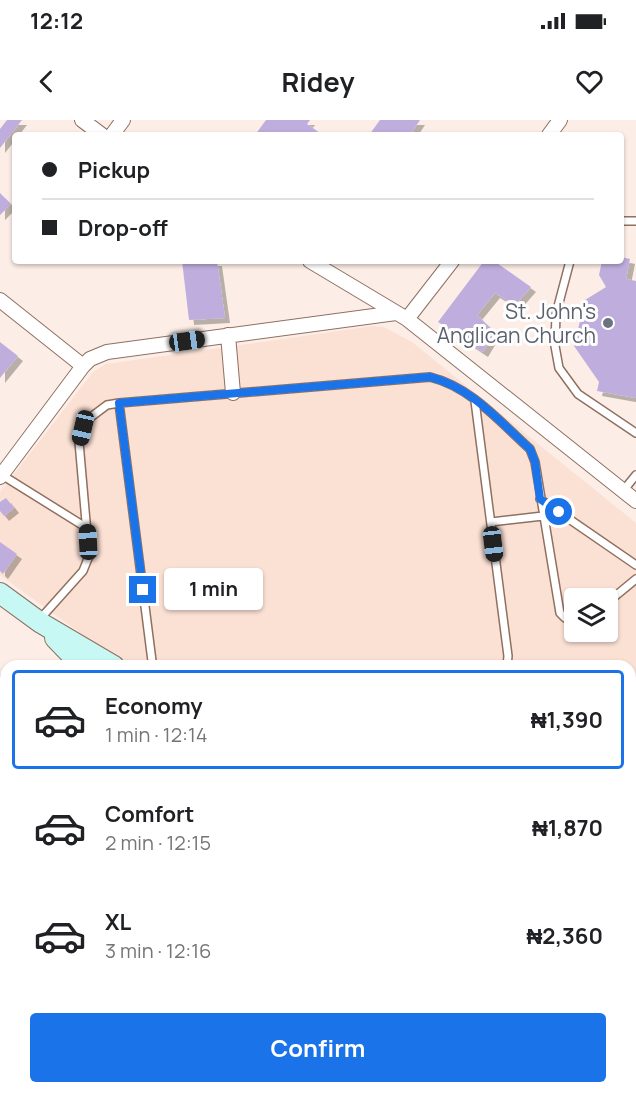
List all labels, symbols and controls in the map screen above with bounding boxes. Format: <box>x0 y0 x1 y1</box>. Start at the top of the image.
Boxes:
text: 12:12 <box>30 6 83 36</box>
text: Ridey <box>281 63 355 100</box>
icon: back <box>30 65 63 98</box>
icon: heart <box>573 65 606 98</box>
text: Pickup <box>78 155 150 185</box>
text: Drop-off <box>78 213 168 243</box>
place label: St. John's Anglican Church <box>437 297 596 349</box>
marker: St. John's Anglican Church <box>601 316 615 330</box>
car <box>168 330 206 352</box>
car <box>70 408 96 448</box>
route start <box>545 498 572 525</box>
car <box>78 524 98 560</box>
car <box>482 525 504 563</box>
callout: 1 min <box>164 569 263 611</box>
text: 1 min <box>189 575 238 602</box>
route end <box>129 576 156 603</box>
map controls <box>564 588 618 642</box>
button: layers <box>564 588 618 642</box>
text: Economy <box>105 691 203 721</box>
icon: car <box>33 693 87 747</box>
text: ₦1,390 <box>531 705 603 735</box>
text: 1 min · 12:14 <box>105 721 208 748</box>
text: Comfort <box>105 799 194 829</box>
icon: car <box>33 801 87 855</box>
text: ₦1,870 <box>532 813 603 843</box>
text: 2 min · 12:15 <box>105 829 211 856</box>
text: XL <box>105 907 131 937</box>
icon: car <box>33 909 87 963</box>
text: ₦2,360 <box>526 921 603 951</box>
text: 3 min · 12:16 <box>105 937 212 964</box>
button: Confirm <box>30 1013 606 1082</box>

